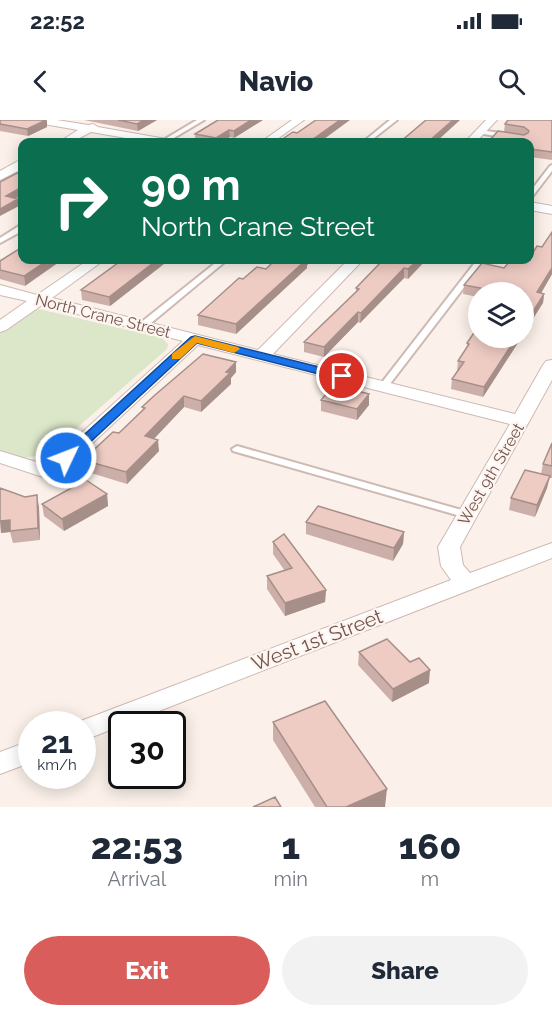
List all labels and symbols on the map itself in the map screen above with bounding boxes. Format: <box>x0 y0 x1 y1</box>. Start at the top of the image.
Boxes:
street label: North Crane Street <box>33 290 173 342</box>
pin <box>316 350 367 401</box>
street label: West 9th Street <box>454 419 528 528</box>
position arrow <box>34 426 98 490</box>
street label: West 1st Street <box>248 604 386 676</box>
speed limit sign: 30 <box>108 711 186 789</box>

